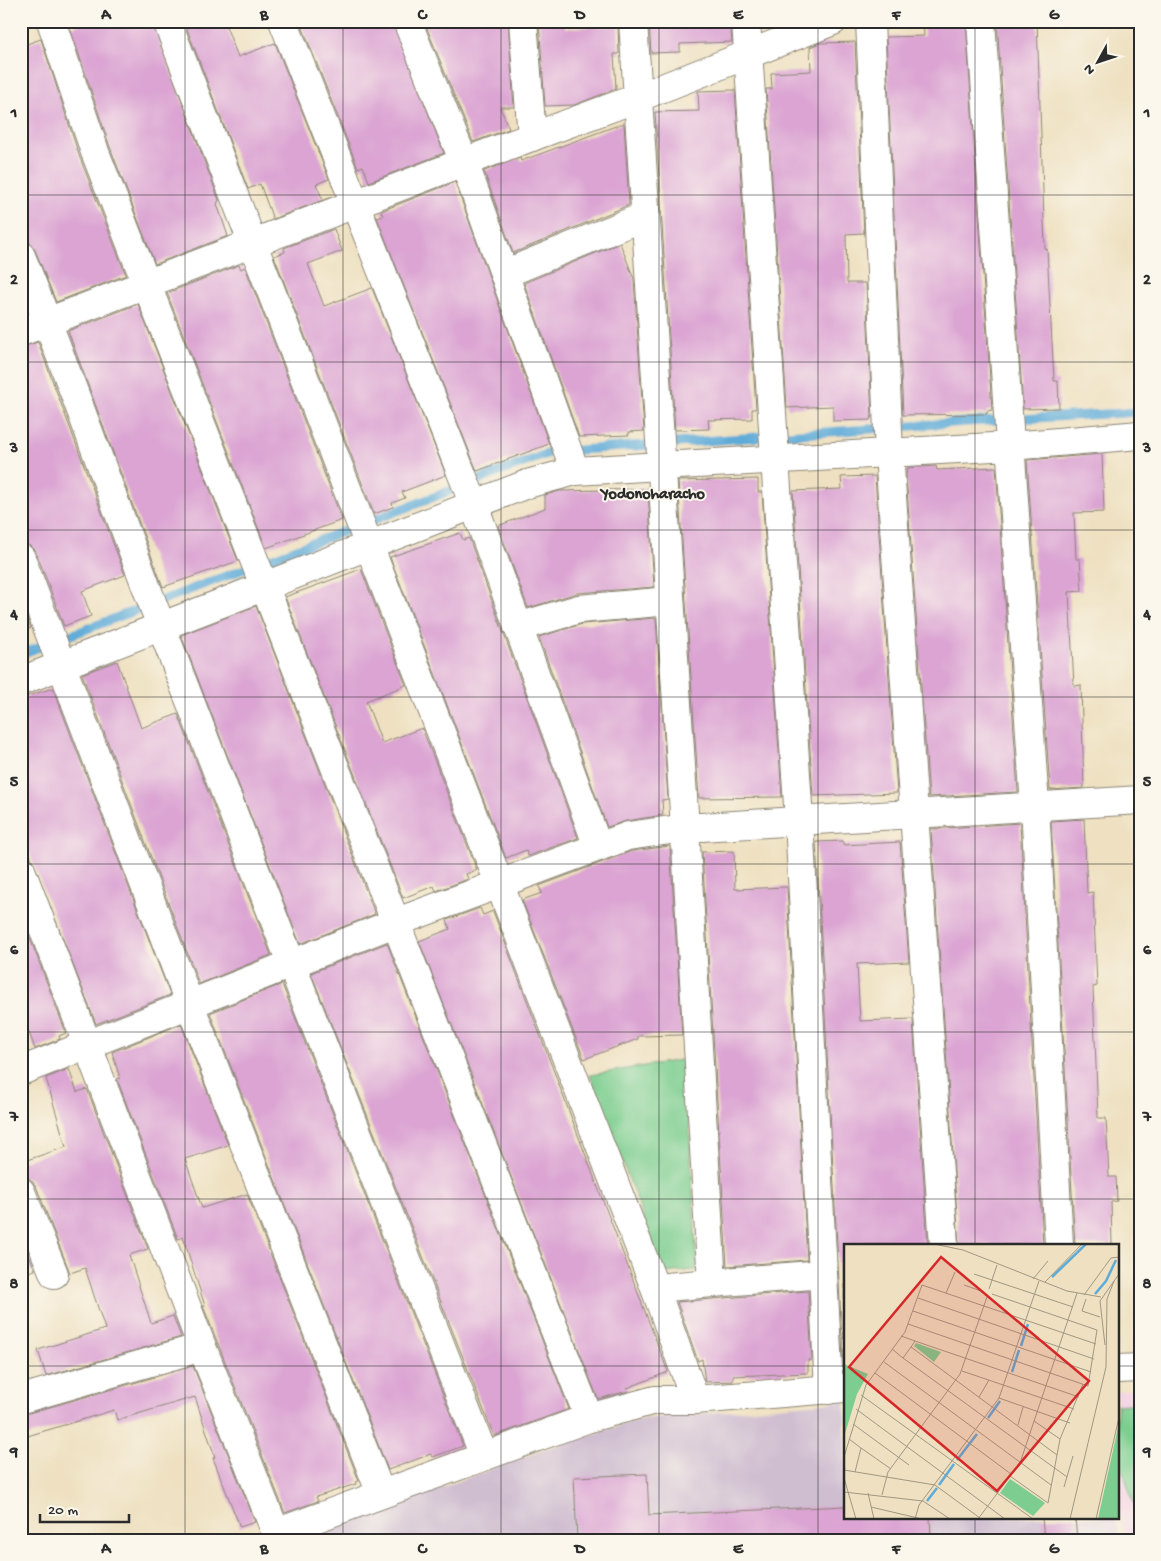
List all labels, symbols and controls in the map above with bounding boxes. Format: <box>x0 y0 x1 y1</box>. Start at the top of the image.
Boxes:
text: A <box>100 7 112 26</box>
text: B <box>259 7 269 26</box>
text: C <box>417 7 428 26</box>
text: D <box>573 7 586 26</box>
text: E <box>733 7 744 26</box>
text: F <box>891 7 902 26</box>
text: G <box>1049 7 1060 26</box>
north arrow <box>1074 38 1124 88</box>
text: N <box>1081 60 1099 78</box>
text: 1 <box>10 105 17 124</box>
text: 1 <box>1143 105 1150 124</box>
text: 2 <box>10 272 18 291</box>
text: 2 <box>1143 272 1151 291</box>
text: 3 <box>9 440 18 459</box>
text: 3 <box>1142 440 1151 459</box>
district label: Yodonoharacho <box>599 486 706 505</box>
text: 4 <box>9 607 18 626</box>
text: 4 <box>1142 607 1151 626</box>
text: 5 <box>10 774 19 793</box>
text: 5 <box>1143 774 1152 793</box>
text: 6 <box>10 942 19 961</box>
text: 6 <box>1143 942 1152 961</box>
text: 7 <box>9 1109 19 1128</box>
text: 7 <box>1142 1109 1152 1128</box>
inset map <box>844 1244 1118 1518</box>
text: 8 <box>10 1276 19 1295</box>
text: 8 <box>1143 1276 1152 1295</box>
text: 9 <box>9 1444 18 1463</box>
text: 9 <box>1142 1444 1151 1463</box>
scale bar <box>40 1491 129 1523</box>
text: 20 m <box>48 1502 78 1520</box>
text: A <box>100 1541 112 1560</box>
text: B <box>259 1541 269 1560</box>
text: C <box>417 1541 428 1560</box>
text: D <box>573 1541 586 1560</box>
text: E <box>733 1541 744 1560</box>
text: F <box>891 1541 902 1560</box>
text: G <box>1049 1541 1060 1560</box>

